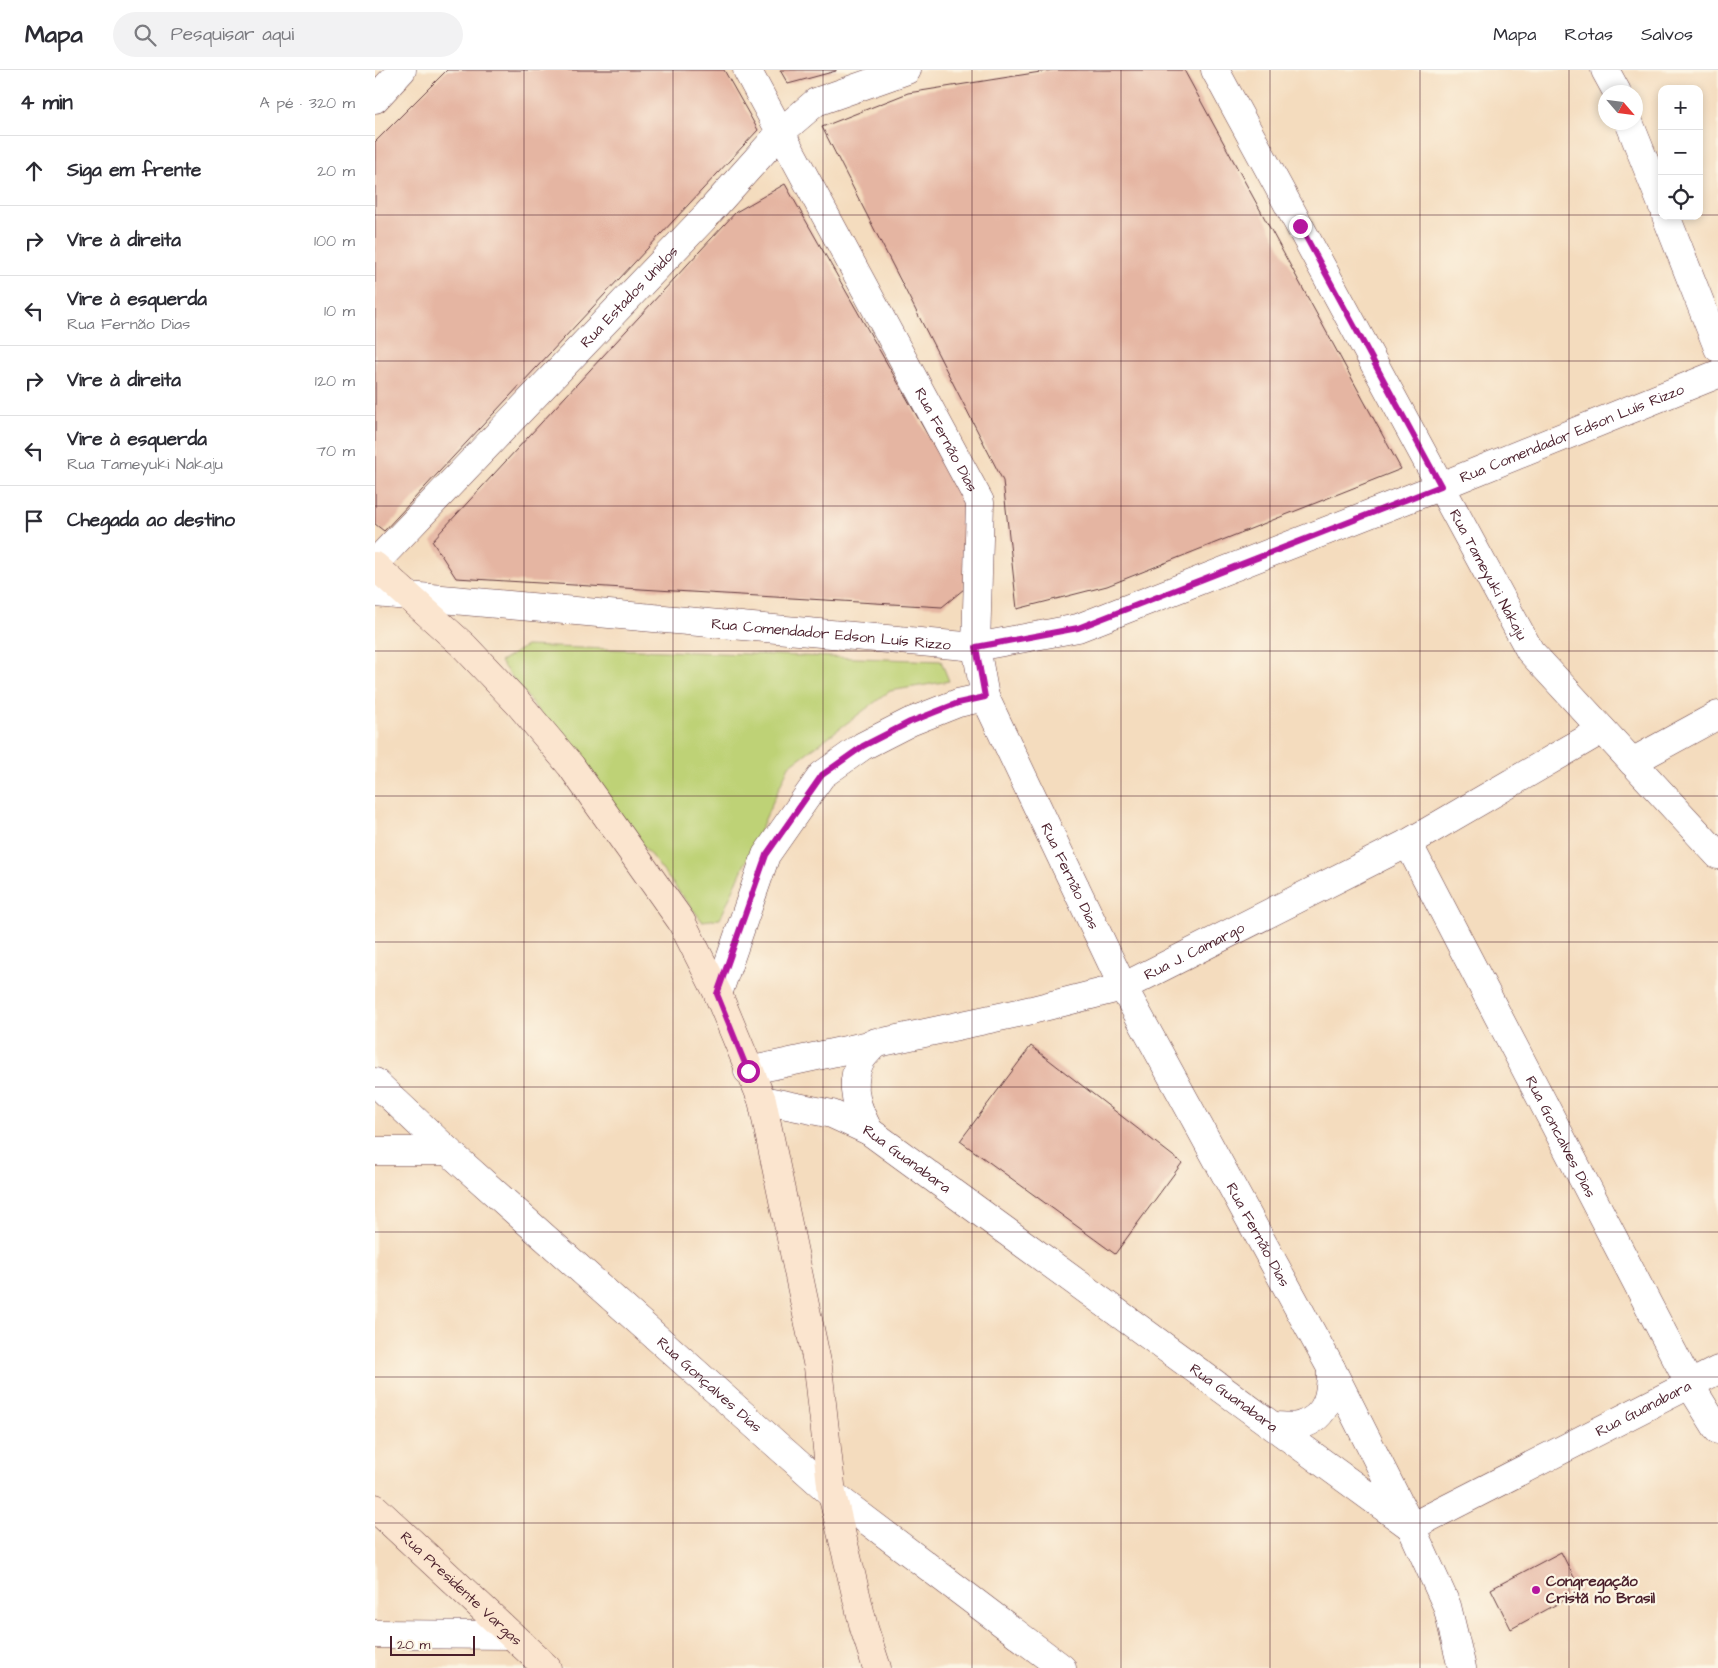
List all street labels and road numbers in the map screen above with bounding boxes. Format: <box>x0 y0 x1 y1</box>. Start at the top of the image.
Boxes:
street label: Rua Estados Unidos <box>575 241 683 352</box>
street label: Rua Comendador Edson Luís Rizzo <box>1456 378 1688 488</box>
street label: Rua Fernão Dias <box>910 384 983 496</box>
street label: Rua Tameyuki Nakaju <box>1444 505 1533 644</box>
street label: Rua Comendador Edson Luís Rizzo <box>711 613 952 655</box>
street label: Rua Fernão Dias <box>1036 819 1105 933</box>
street label: Rua J. Camargo <box>1140 917 1248 985</box>
street label: Rua Goncalves Dias <box>1520 1072 1601 1202</box>
street label: Rua Guanabara <box>860 1119 956 1198</box>
street label: Rua Fernão Dias <box>1221 1179 1295 1291</box>
street label: Rua Gonçalves Dias <box>652 1332 767 1437</box>
street label: Rua Guanabara <box>1185 1358 1283 1437</box>
street label: Rua Guanabara <box>1592 1375 1695 1442</box>
street label: Rua Presidente Vargas <box>396 1526 527 1651</box>

